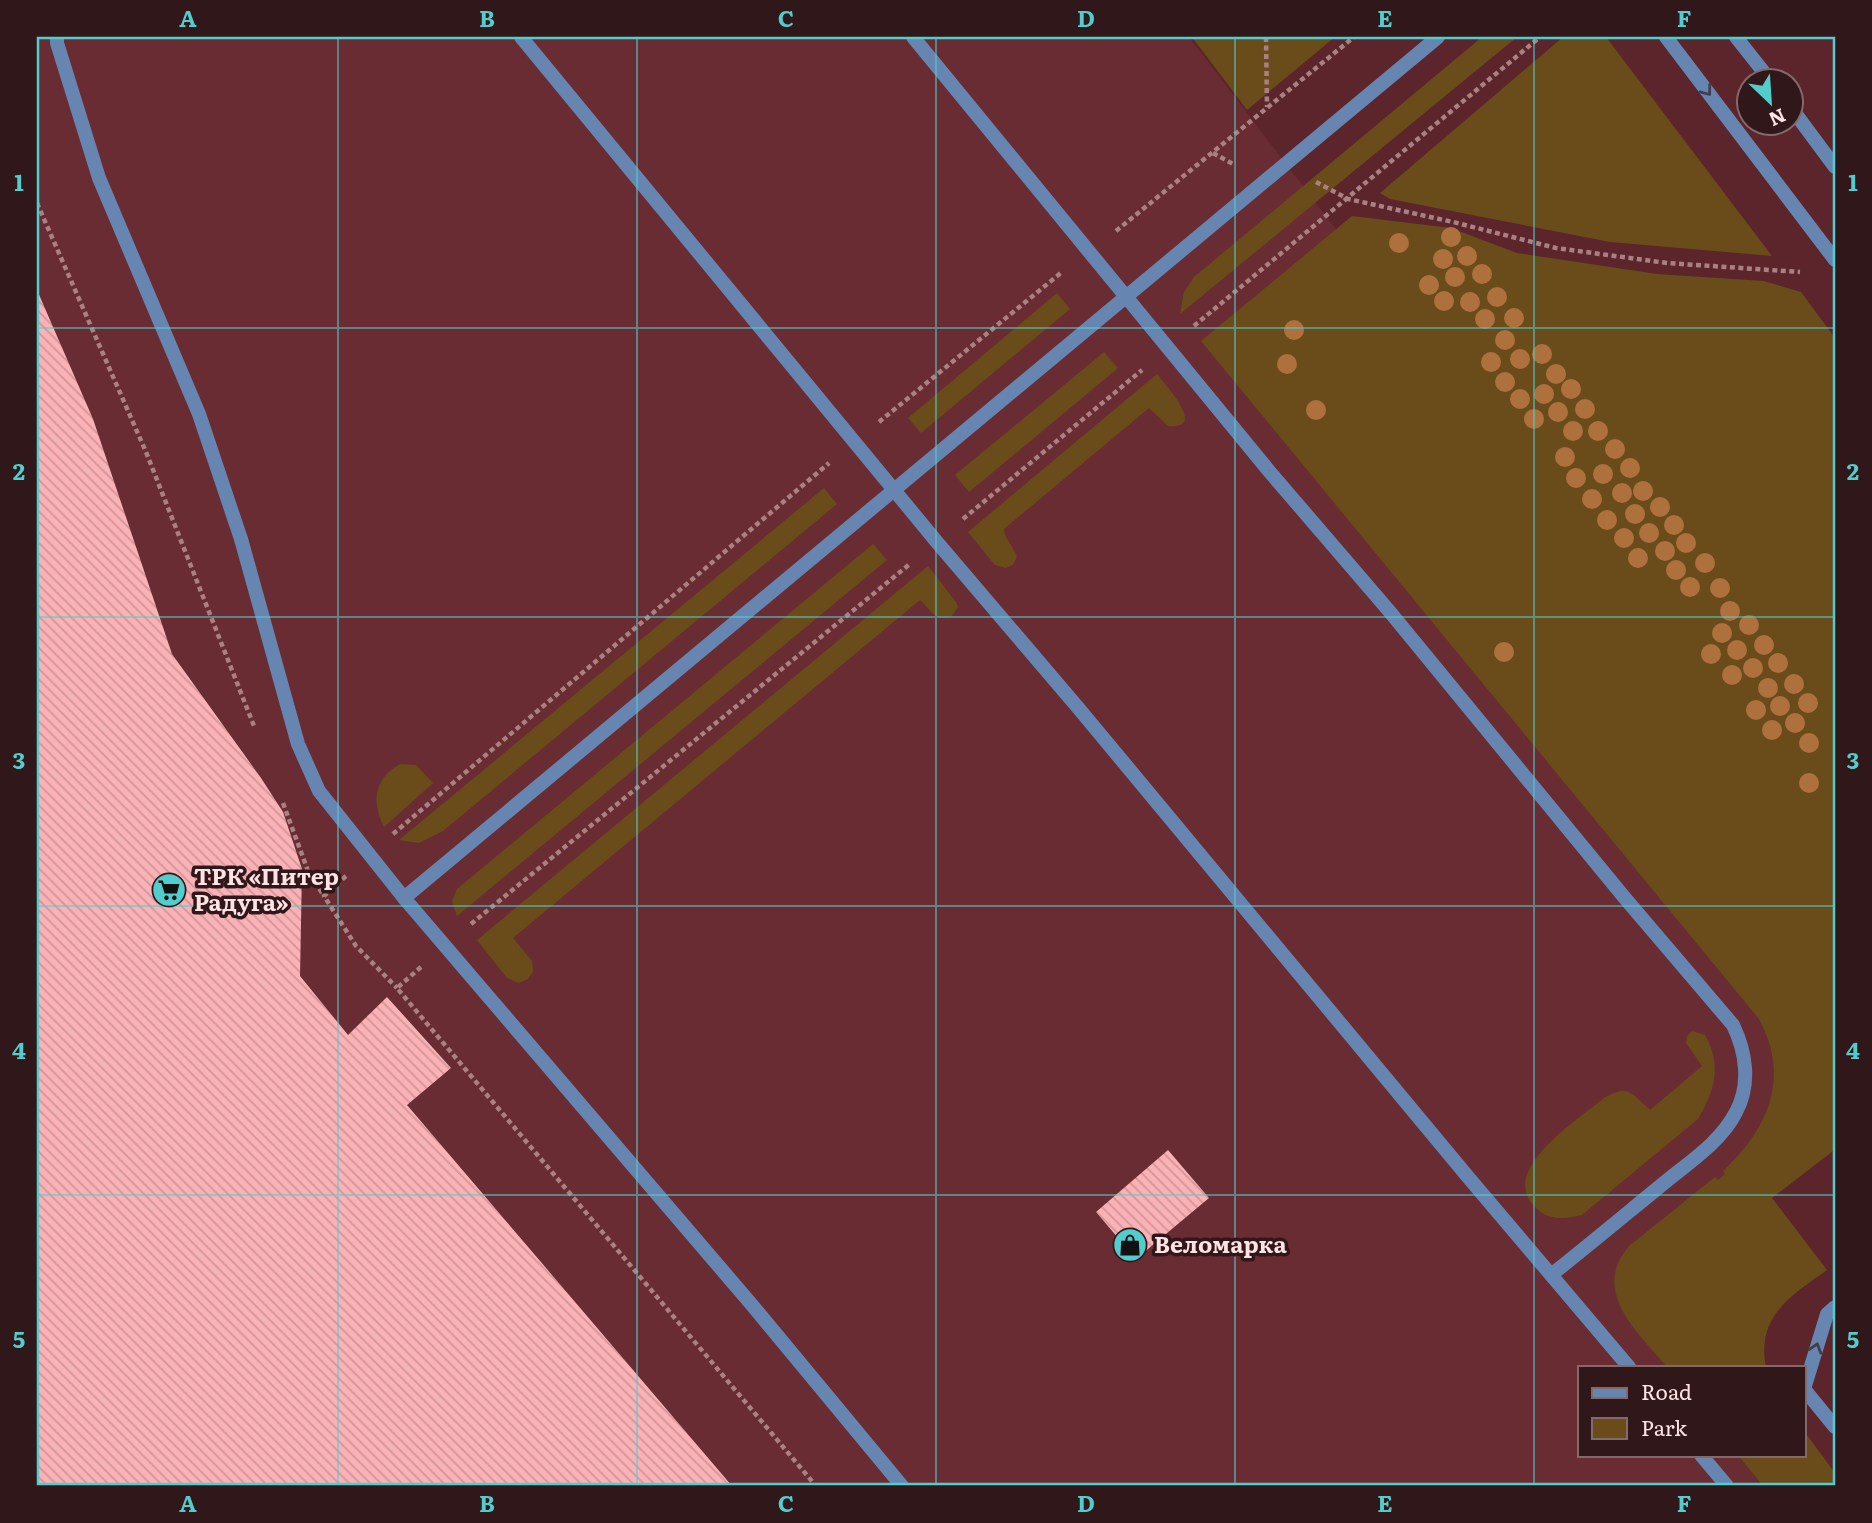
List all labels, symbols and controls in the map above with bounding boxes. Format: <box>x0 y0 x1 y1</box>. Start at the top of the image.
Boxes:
text: A <box>179 0 197 34</box>
text: B <box>479 0 495 34</box>
text: C <box>778 0 794 34</box>
text: D <box>1077 0 1095 34</box>
text: E <box>1377 0 1393 34</box>
text: F <box>1677 0 1692 34</box>
north arrow <box>1736 66 1806 136</box>
one-way arrow <box>1699 83 1712 96</box>
text: N <box>1764 102 1791 134</box>
text: 1 <box>14 164 24 198</box>
text: 1 <box>1848 164 1858 198</box>
text: 2 <box>13 453 25 487</box>
text: 2 <box>1847 453 1859 487</box>
text: 3 <box>13 742 25 776</box>
text: 3 <box>1847 742 1859 776</box>
place label: ТРК «Питер Радуга» <box>194 858 339 918</box>
supermarket icon: ТРК «Питер Радуга» <box>150 871 188 909</box>
text: 4 <box>12 1032 26 1066</box>
text: 4 <box>1846 1032 1860 1066</box>
shop icon: Веломарка <box>1111 1226 1149 1264</box>
place label: Веломарка <box>1154 1226 1288 1260</box>
text: 5 <box>13 1321 25 1355</box>
text: 5 <box>1847 1321 1859 1355</box>
one-way arrow <box>1808 1342 1823 1354</box>
legend <box>1578 1366 1806 1456</box>
text: Road <box>1641 1375 1692 1406</box>
text: Park <box>1641 1411 1687 1442</box>
text: A <box>179 1485 197 1519</box>
text: B <box>479 1485 495 1519</box>
text: C <box>778 1485 794 1519</box>
text: D <box>1077 1485 1095 1519</box>
text: E <box>1377 1485 1393 1519</box>
text: F <box>1677 1485 1692 1519</box>

